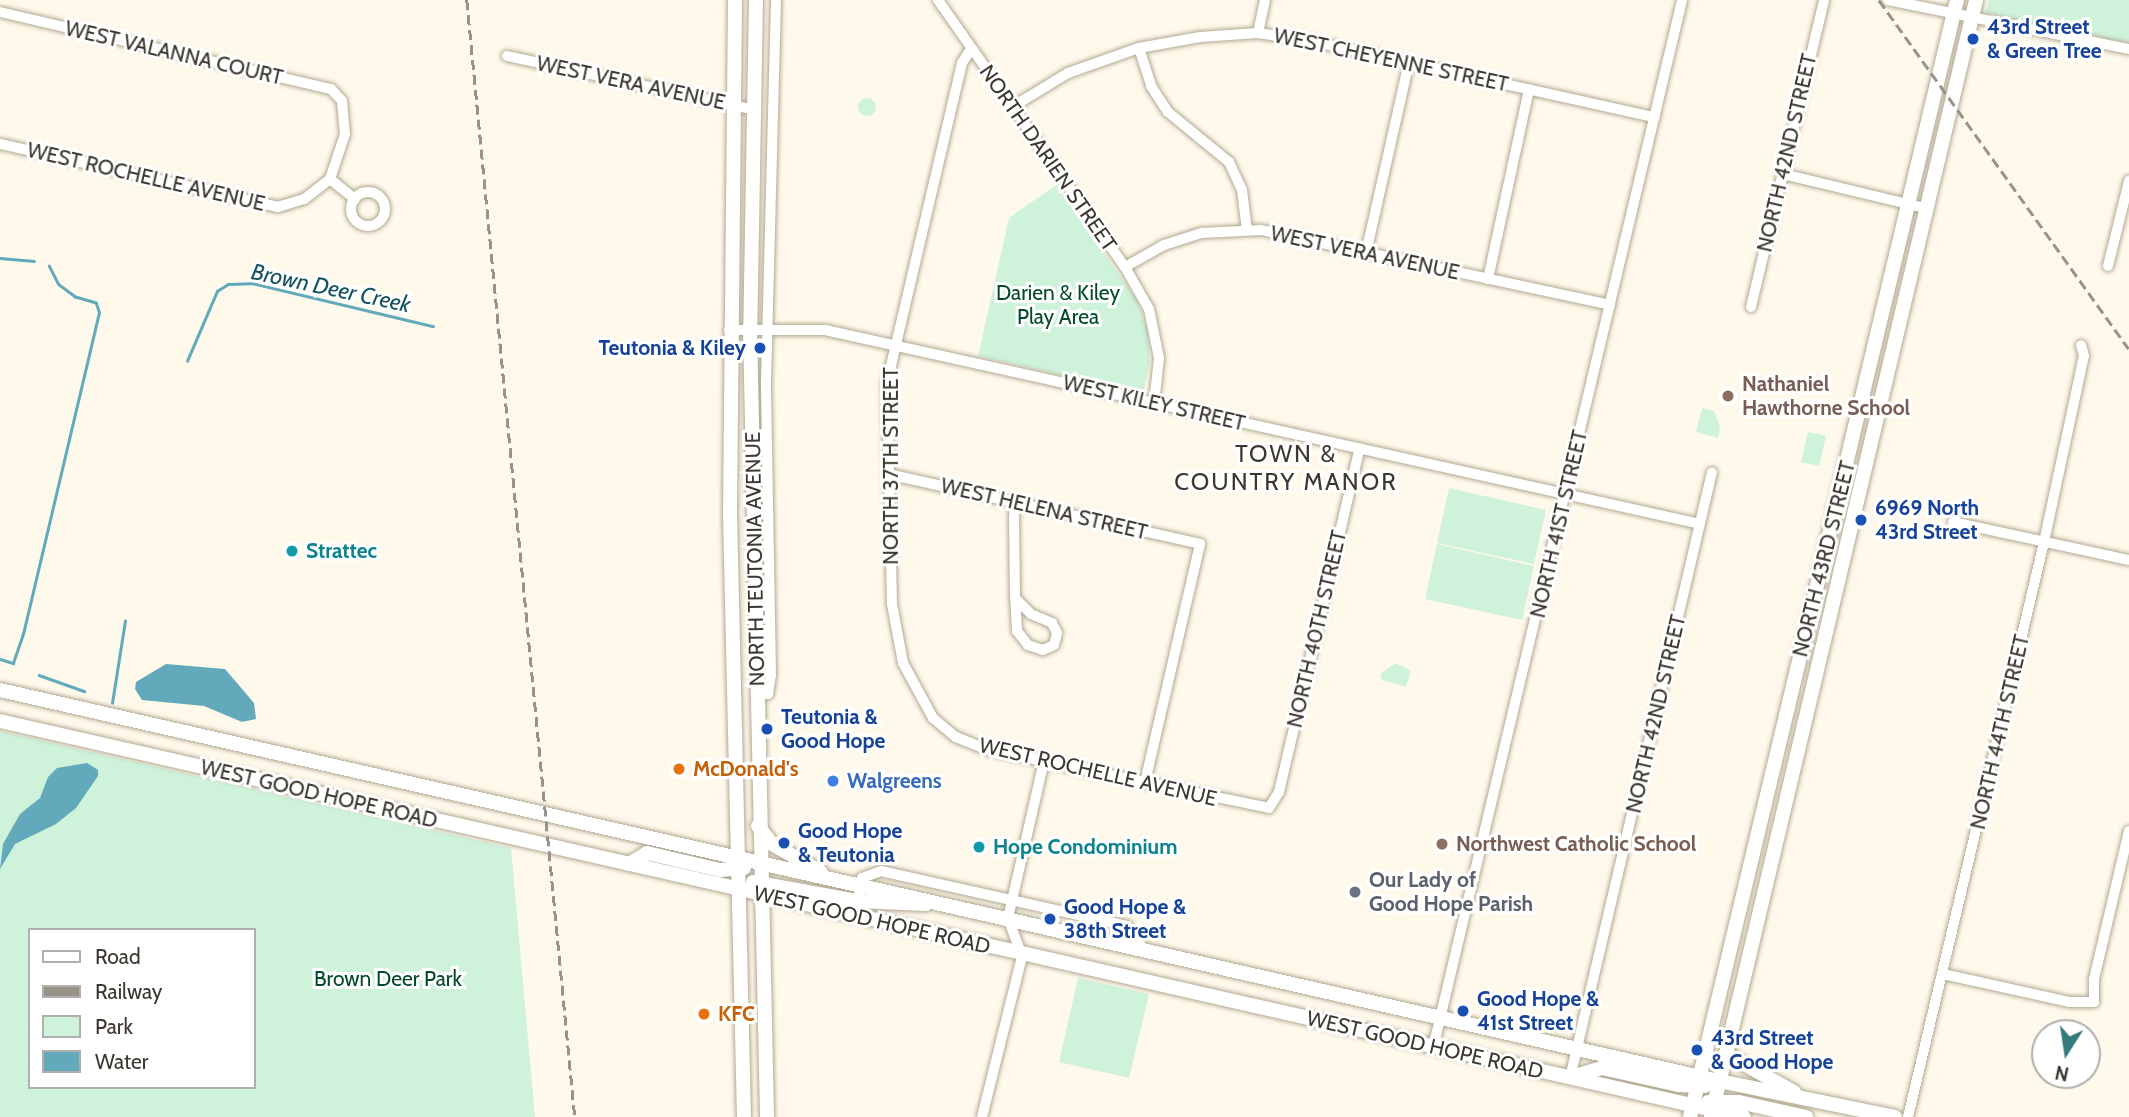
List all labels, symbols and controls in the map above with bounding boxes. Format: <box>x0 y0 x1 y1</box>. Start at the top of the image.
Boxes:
place label: 43rd Street & Green Tree <box>1987 14 2102 64</box>
street label: WEST VALANNA COURT <box>63 16 285 90</box>
street label: WEST CHEYENNE STREET <box>1271 23 1511 97</box>
marker: 43rd Street & Green Tree <box>1965 31 1981 47</box>
street label: WEST VERA AVENUE <box>534 51 728 115</box>
street label: NORTH 42ND STREET <box>1752 51 1822 255</box>
street label: NORTH DARIEN STREET <box>974 60 1122 256</box>
street label: WEST ROCHELLE AVENUE <box>25 137 267 217</box>
street label: WEST VERA AVENUE <box>1268 221 1462 285</box>
water label: Brown Deer Creek <box>249 258 413 318</box>
park label: Darien & Kiley Play Area <box>996 280 1120 330</box>
place label: Teutonia & Kiley <box>598 335 746 361</box>
marker: Teutonia & Kiley <box>752 340 768 356</box>
street label: NORTH 37TH STREET <box>878 367 904 565</box>
street label: WEST KILEY STREET <box>1060 370 1248 436</box>
place label: Nathaniel Hawthorne School <box>1742 371 1910 421</box>
marker: Nathaniel Hawthorne School <box>1720 388 1736 404</box>
street label: NORTH 41ST STREET <box>1525 428 1593 620</box>
street label: NORTH TEUTONIA AVENUE <box>740 431 770 687</box>
district label: TOWN & COUNTRY MANOR <box>1176 440 1396 496</box>
street label: NORTH 43RD STREET <box>1787 459 1861 659</box>
street label: WEST HELENA STREET <box>938 473 1150 545</box>
place label: 6969 North 43rd Street <box>1875 495 1979 545</box>
marker: 6969 North 43rd Street <box>1853 512 1869 528</box>
street label: NORTH 40TH STREET <box>1282 528 1352 730</box>
place label: Strattec <box>306 538 377 564</box>
marker: Strattec <box>284 543 300 559</box>
street label: NORTH 42ND STREET <box>1621 612 1691 816</box>
street label: NORTH 44TH STREET <box>1965 632 2035 832</box>
place label: Teutonia & Good Hope <box>781 704 885 754</box>
marker: Teutonia & Good Hope <box>759 721 775 737</box>
street label: WEST ROCHELLE AVENUE <box>977 732 1219 812</box>
street label: WEST GOOD HOPE ROAD <box>198 754 440 834</box>
place label: McDonald's <box>693 756 799 782</box>
marker: McDonald's <box>671 761 687 777</box>
place label: Walgreens <box>847 768 942 794</box>
marker: Walgreens <box>825 773 841 789</box>
place label: Good Hope & Teutonia <box>798 818 902 868</box>
place label: Northwest Catholic School <box>1456 831 1696 857</box>
place label: Hope Condominium <box>993 834 1177 860</box>
marker: Good Hope & Teutonia <box>776 835 792 851</box>
marker: Northwest Catholic School <box>1434 836 1450 852</box>
marker: Hope Condominium <box>971 839 987 855</box>
place label: Our Lady of Good Hope Parish <box>1369 867 1533 917</box>
street label: WEST GOOD HOPE ROAD <box>751 880 993 960</box>
marker: Our Lady of Good Hope Parish <box>1347 884 1363 900</box>
place label: Good Hope & 38th Street <box>1064 894 1186 944</box>
marker: Good Hope & 38th Street <box>1042 911 1058 927</box>
legend <box>28 928 256 1089</box>
text: Road <box>95 944 141 969</box>
park label: Brown Deer Park <box>314 966 462 992</box>
text: Railway <box>95 979 162 1004</box>
place label: Good Hope & 41st Street <box>1477 986 1599 1036</box>
place label: KFC <box>718 1001 755 1027</box>
marker: Good Hope & 41st Street <box>1455 1003 1471 1019</box>
street label: WEST GOOD HOPE ROAD <box>1304 1005 1546 1085</box>
marker: KFC <box>696 1006 712 1022</box>
text: Park <box>95 1014 133 1039</box>
north arrow <box>2031 1019 2101 1089</box>
place label: 43rd Street & Good Hope <box>1711 1025 1833 1075</box>
marker: 43rd Street & Good Hope <box>1689 1042 1705 1058</box>
text: Water <box>95 1049 148 1074</box>
text: N <box>2053 1060 2071 1086</box>

